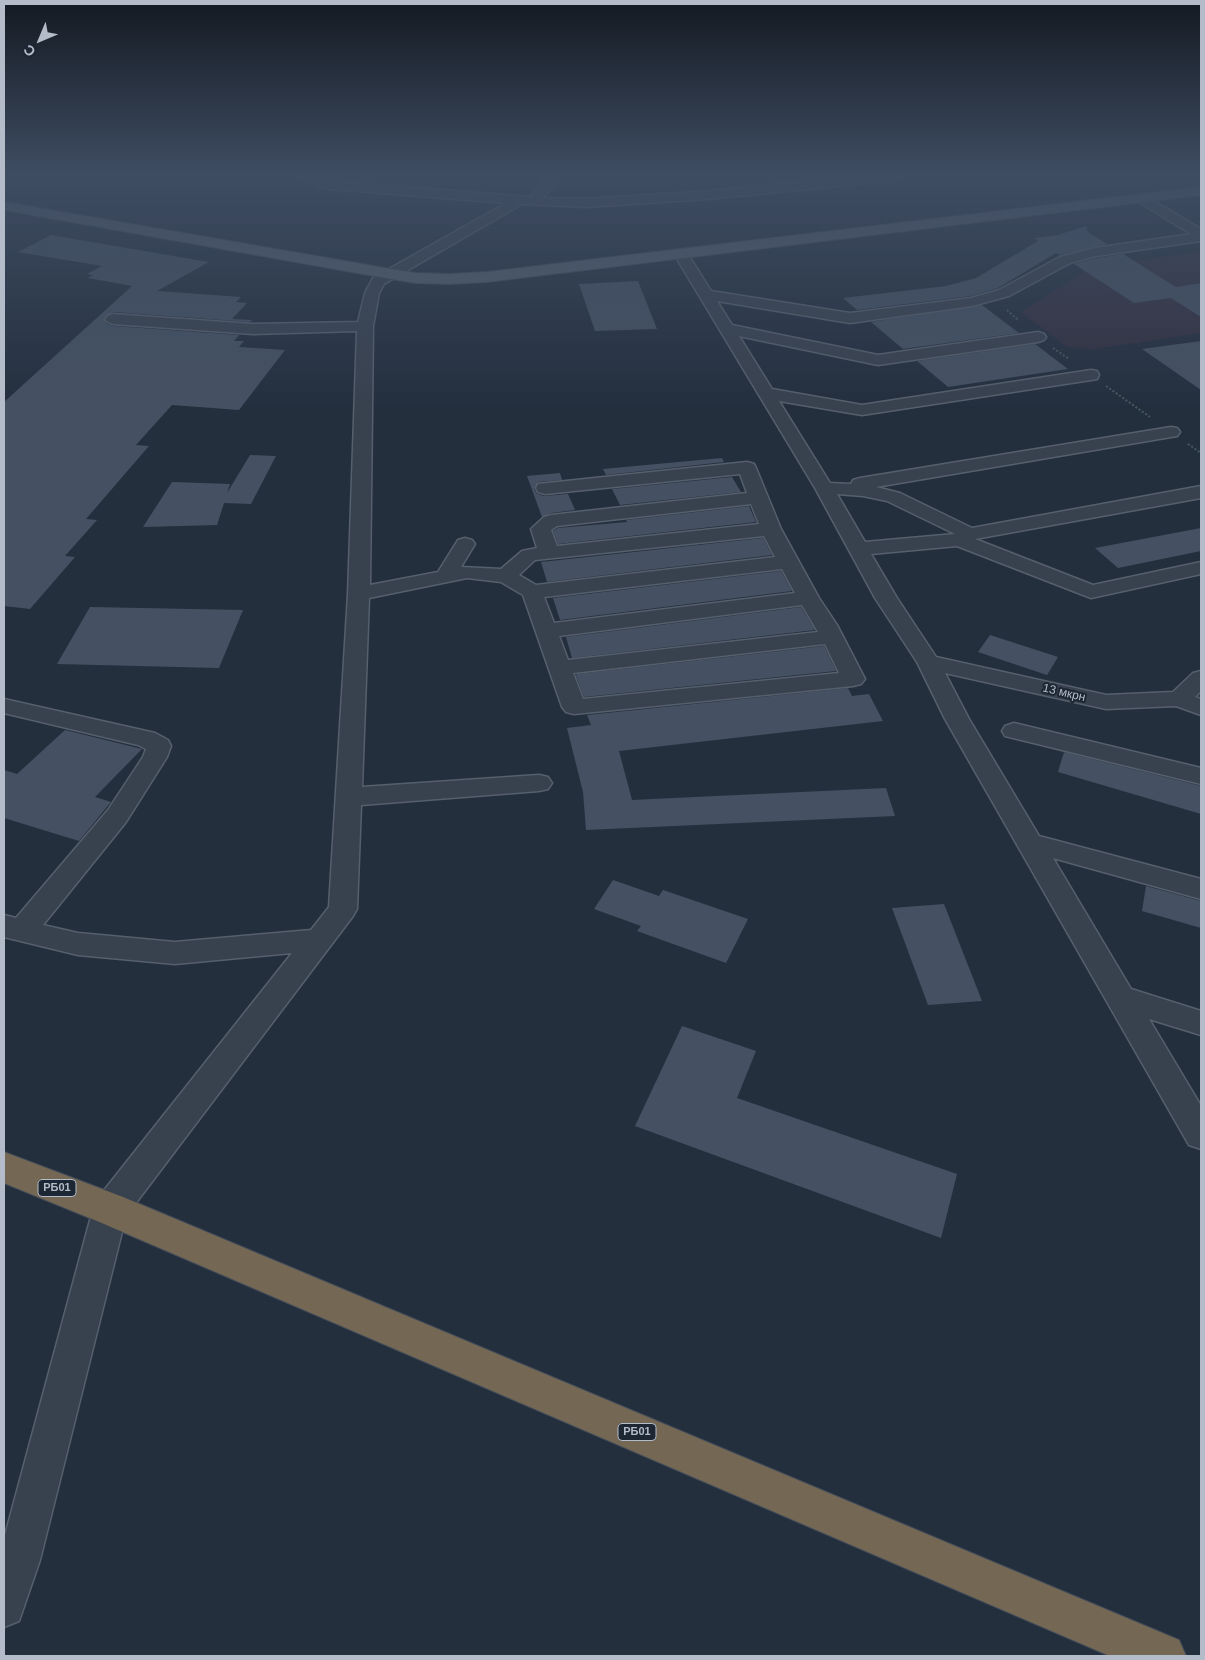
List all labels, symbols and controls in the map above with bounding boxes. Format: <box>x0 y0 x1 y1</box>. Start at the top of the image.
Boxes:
north arrow <box>15 15 65 65</box>
text: С <box>20 41 39 60</box>
street label: 13 мкрн <box>1041 681 1087 705</box>
road number: РБ01 <box>38 1180 76 1196</box>
road number: РБ01 <box>618 1424 656 1440</box>

